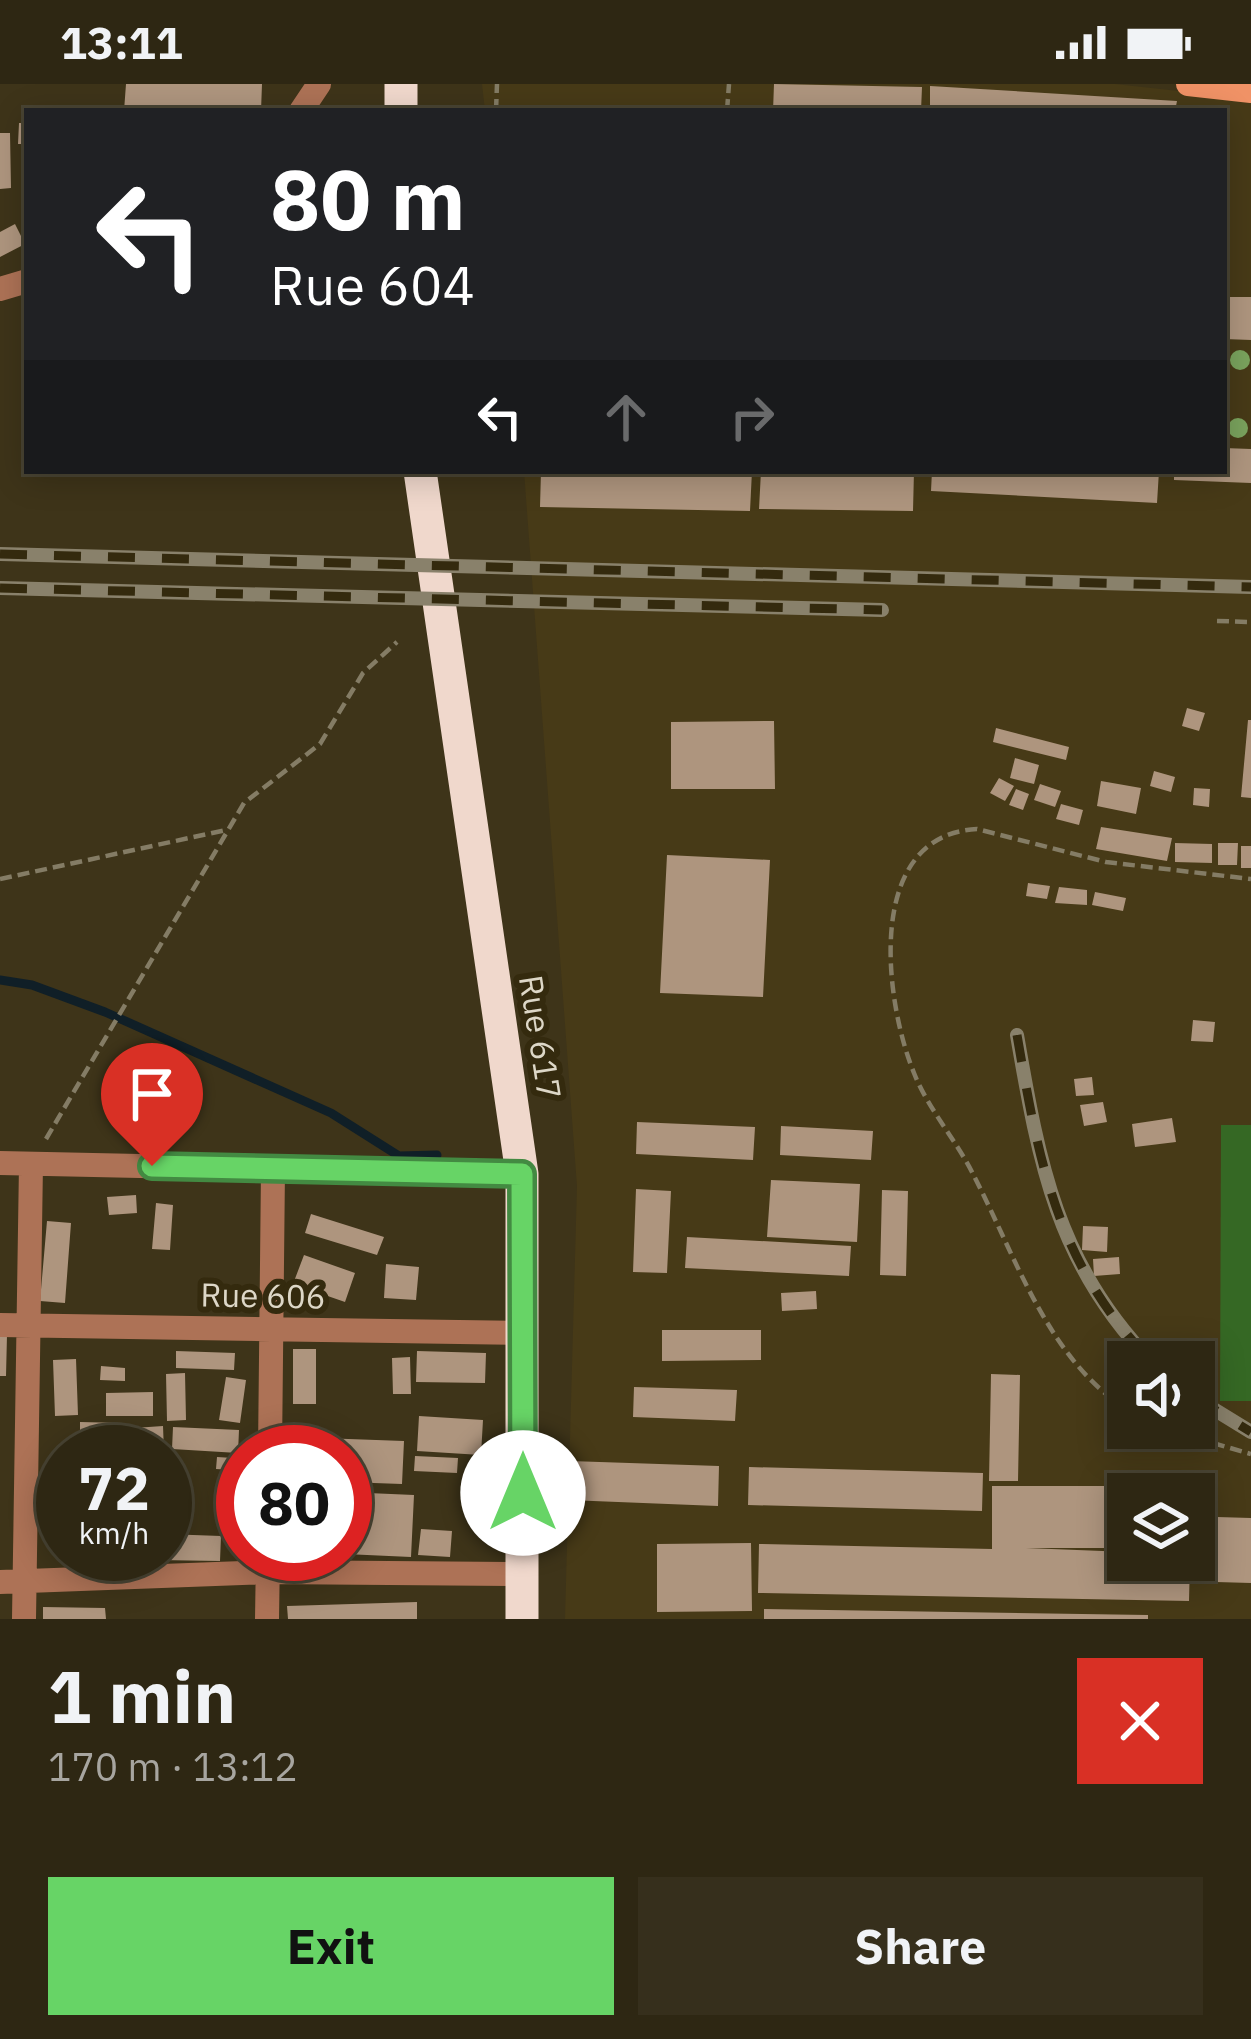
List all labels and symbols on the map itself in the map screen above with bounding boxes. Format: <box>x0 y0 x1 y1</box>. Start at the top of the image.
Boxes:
street label: Rue 617 <box>510 972 572 1102</box>
pin <box>101 1043 203 1166</box>
street label: Rue 606 <box>200 1272 326 1318</box>
speed limit sign: 80 <box>216 1425 372 1581</box>
position arrow <box>460 1430 586 1556</box>

